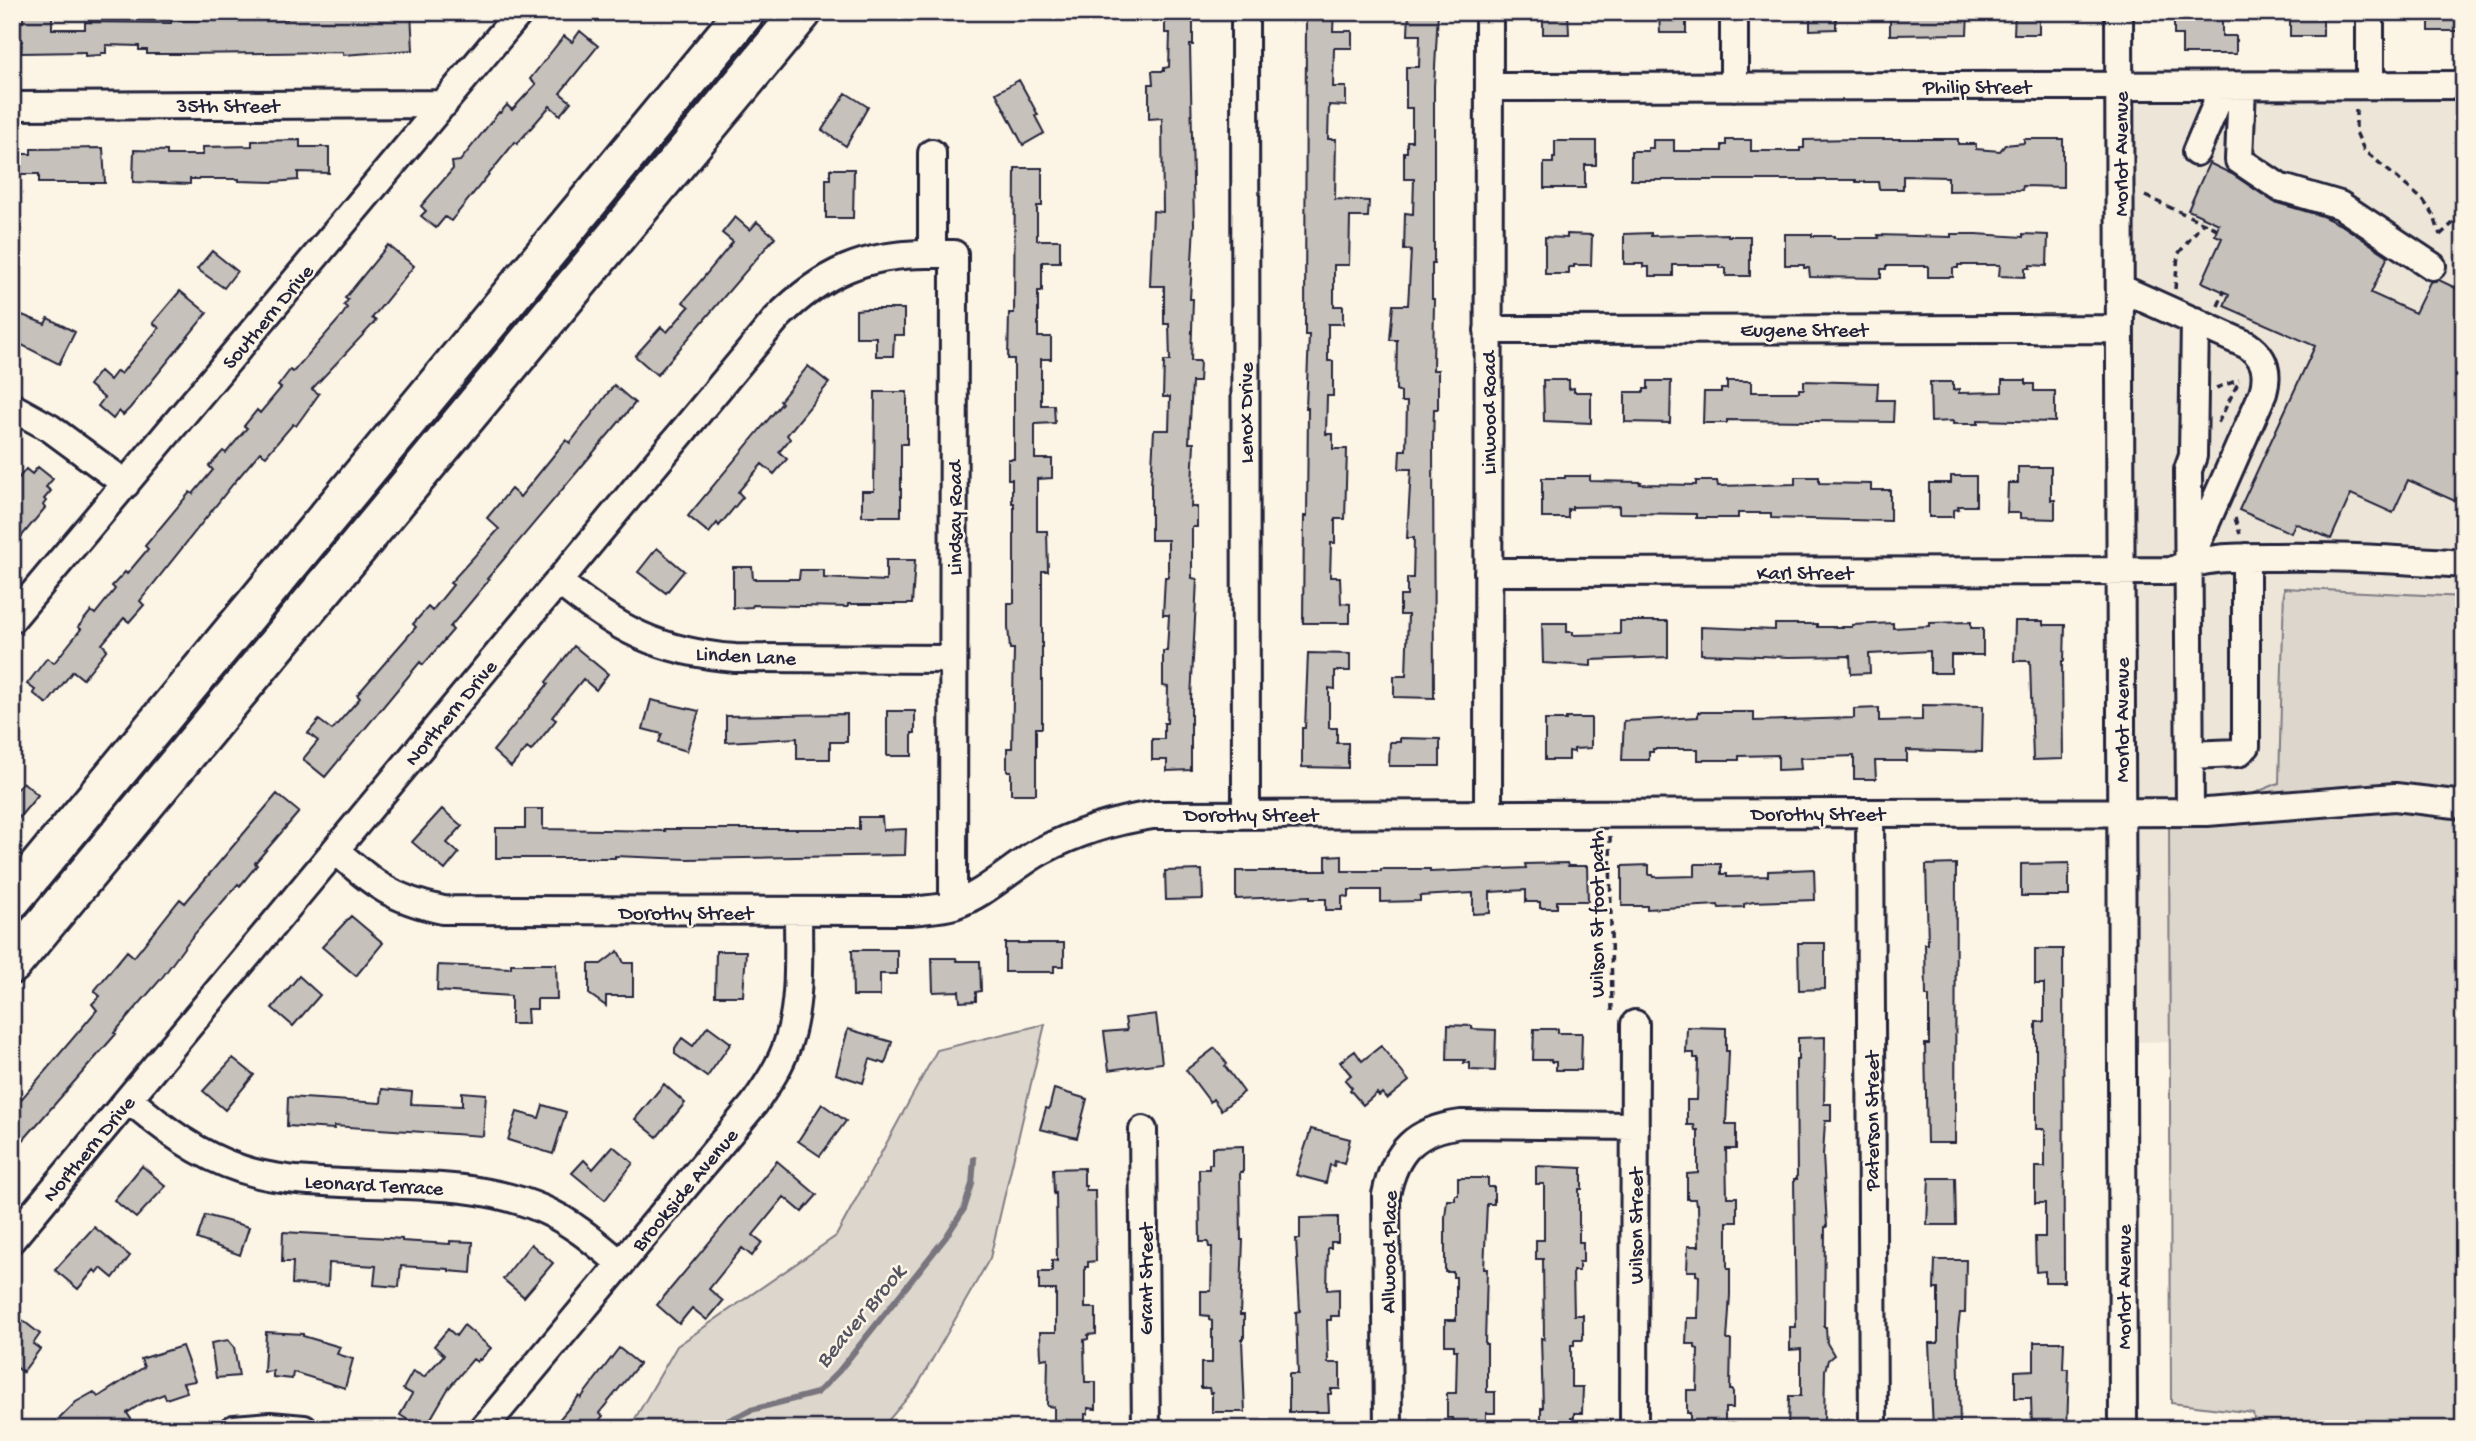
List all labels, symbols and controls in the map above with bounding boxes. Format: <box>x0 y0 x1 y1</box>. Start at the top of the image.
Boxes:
street label: Philip Street <box>1922 77 2033 102</box>
street label: Morlot Avenue <box>2111 90 2136 217</box>
street label: 35th Street <box>176 96 282 121</box>
street label: Southern Drive <box>219 260 322 376</box>
street label: Eugene Street <box>1740 320 1870 345</box>
street label: Linwood Road <box>1479 350 1504 475</box>
street label: Lenox Drive <box>1236 361 1261 464</box>
street label: Lindsay Road <box>945 459 970 576</box>
street label: Karl Street <box>1757 563 1856 588</box>
street label: Linden Lane <box>695 643 798 674</box>
street label: Northern Drive <box>401 655 505 772</box>
street label: Morlot Avenue <box>2112 656 2137 783</box>
street label: Dorothy Street <box>1749 804 1887 829</box>
street label: Dorothy Street <box>1182 805 1320 830</box>
street label: Wilson St foot path <box>1587 830 1612 998</box>
street label: Dorothy Street <box>617 903 755 928</box>
street label: Paterson Street <box>1862 1049 1887 1192</box>
street label: Northern Drive <box>39 1091 143 1208</box>
street label: Brookside Avenue <box>627 1124 746 1259</box>
street label: Wilson Street <box>1626 1165 1651 1284</box>
street label: Leonard Terrace <box>304 1171 445 1204</box>
street label: Allwood Place <box>1378 1189 1405 1314</box>
street label: Grant Street <box>1136 1221 1161 1335</box>
street label: Morlot Avenue <box>2114 1223 2139 1350</box>
water label: Beaver Brook <box>811 1258 914 1374</box>

